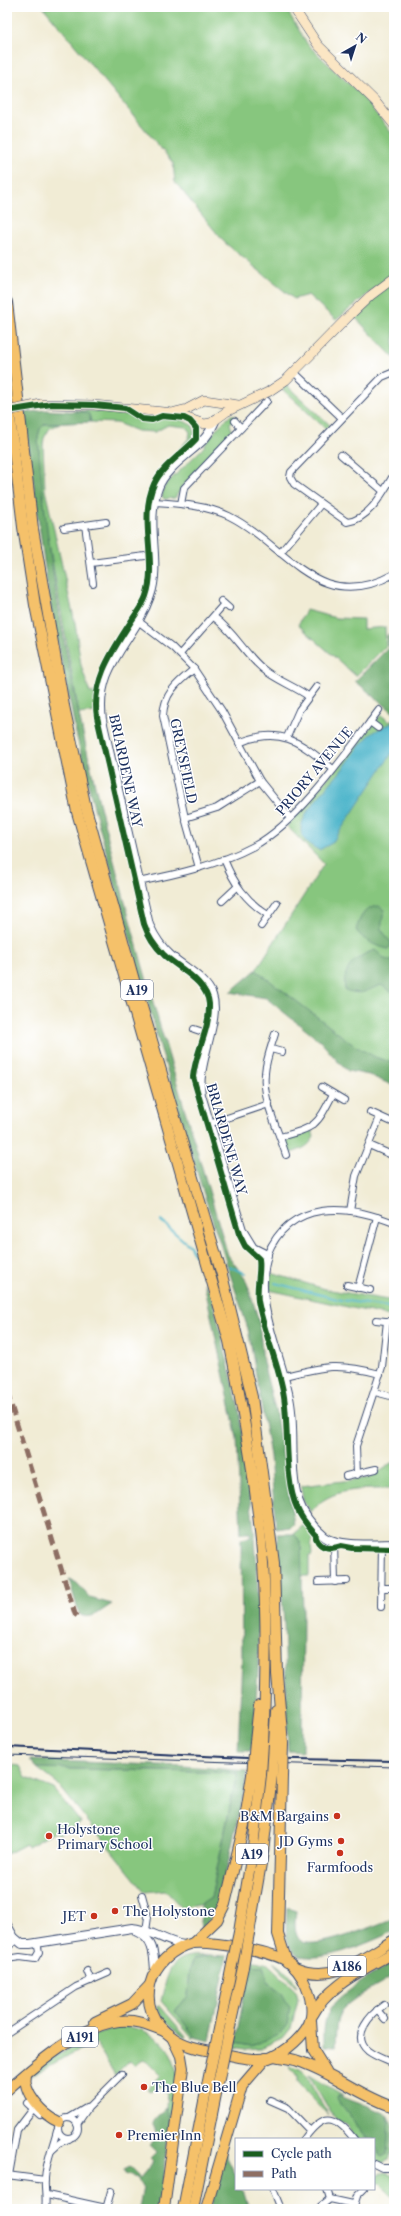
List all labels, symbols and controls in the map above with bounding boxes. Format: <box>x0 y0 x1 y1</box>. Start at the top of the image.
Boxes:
north arrow <box>335 26 375 66</box>
text: N <box>353 30 370 47</box>
street label: BRIARDENE WAY <box>106 713 146 830</box>
street label: GREYSFIELD <box>167 717 201 805</box>
street label: PRIORY AVENUE <box>272 723 356 819</box>
road number: A19 <box>121 980 153 1000</box>
street label: BRIARDENE WAY <box>203 1081 251 1198</box>
place label: B&M Bargains <box>240 1808 329 1824</box>
marker: B&M Bargains <box>332 1811 342 1821</box>
place label: Holystone Primary School <box>57 1821 152 1852</box>
marker: Holystone Primary School <box>44 1831 54 1841</box>
place label: JD Gyms <box>277 1833 333 1849</box>
marker: JD Gyms <box>336 1836 346 1846</box>
road number: A19 <box>236 1844 268 1864</box>
marker: Farmfoods <box>335 1848 345 1858</box>
place label: Farmfoods <box>307 1859 374 1875</box>
place label: The Holystone <box>123 1903 215 1919</box>
marker: The Holystone <box>110 1906 120 1916</box>
place label: JET <box>61 1908 86 1924</box>
marker: JET <box>89 1911 99 1921</box>
road number: A186 <box>328 1956 366 1976</box>
road number: A191 <box>62 2027 98 2047</box>
place label: The Blue Bell <box>152 2079 236 2095</box>
marker: The Blue Bell <box>139 2082 149 2092</box>
place label: Premier Inn <box>127 2127 201 2143</box>
marker: Premier Inn <box>114 2130 124 2140</box>
legend <box>235 2138 375 2190</box>
text: Cycle path <box>271 2146 332 2161</box>
text: Path <box>271 2166 297 2181</box>

